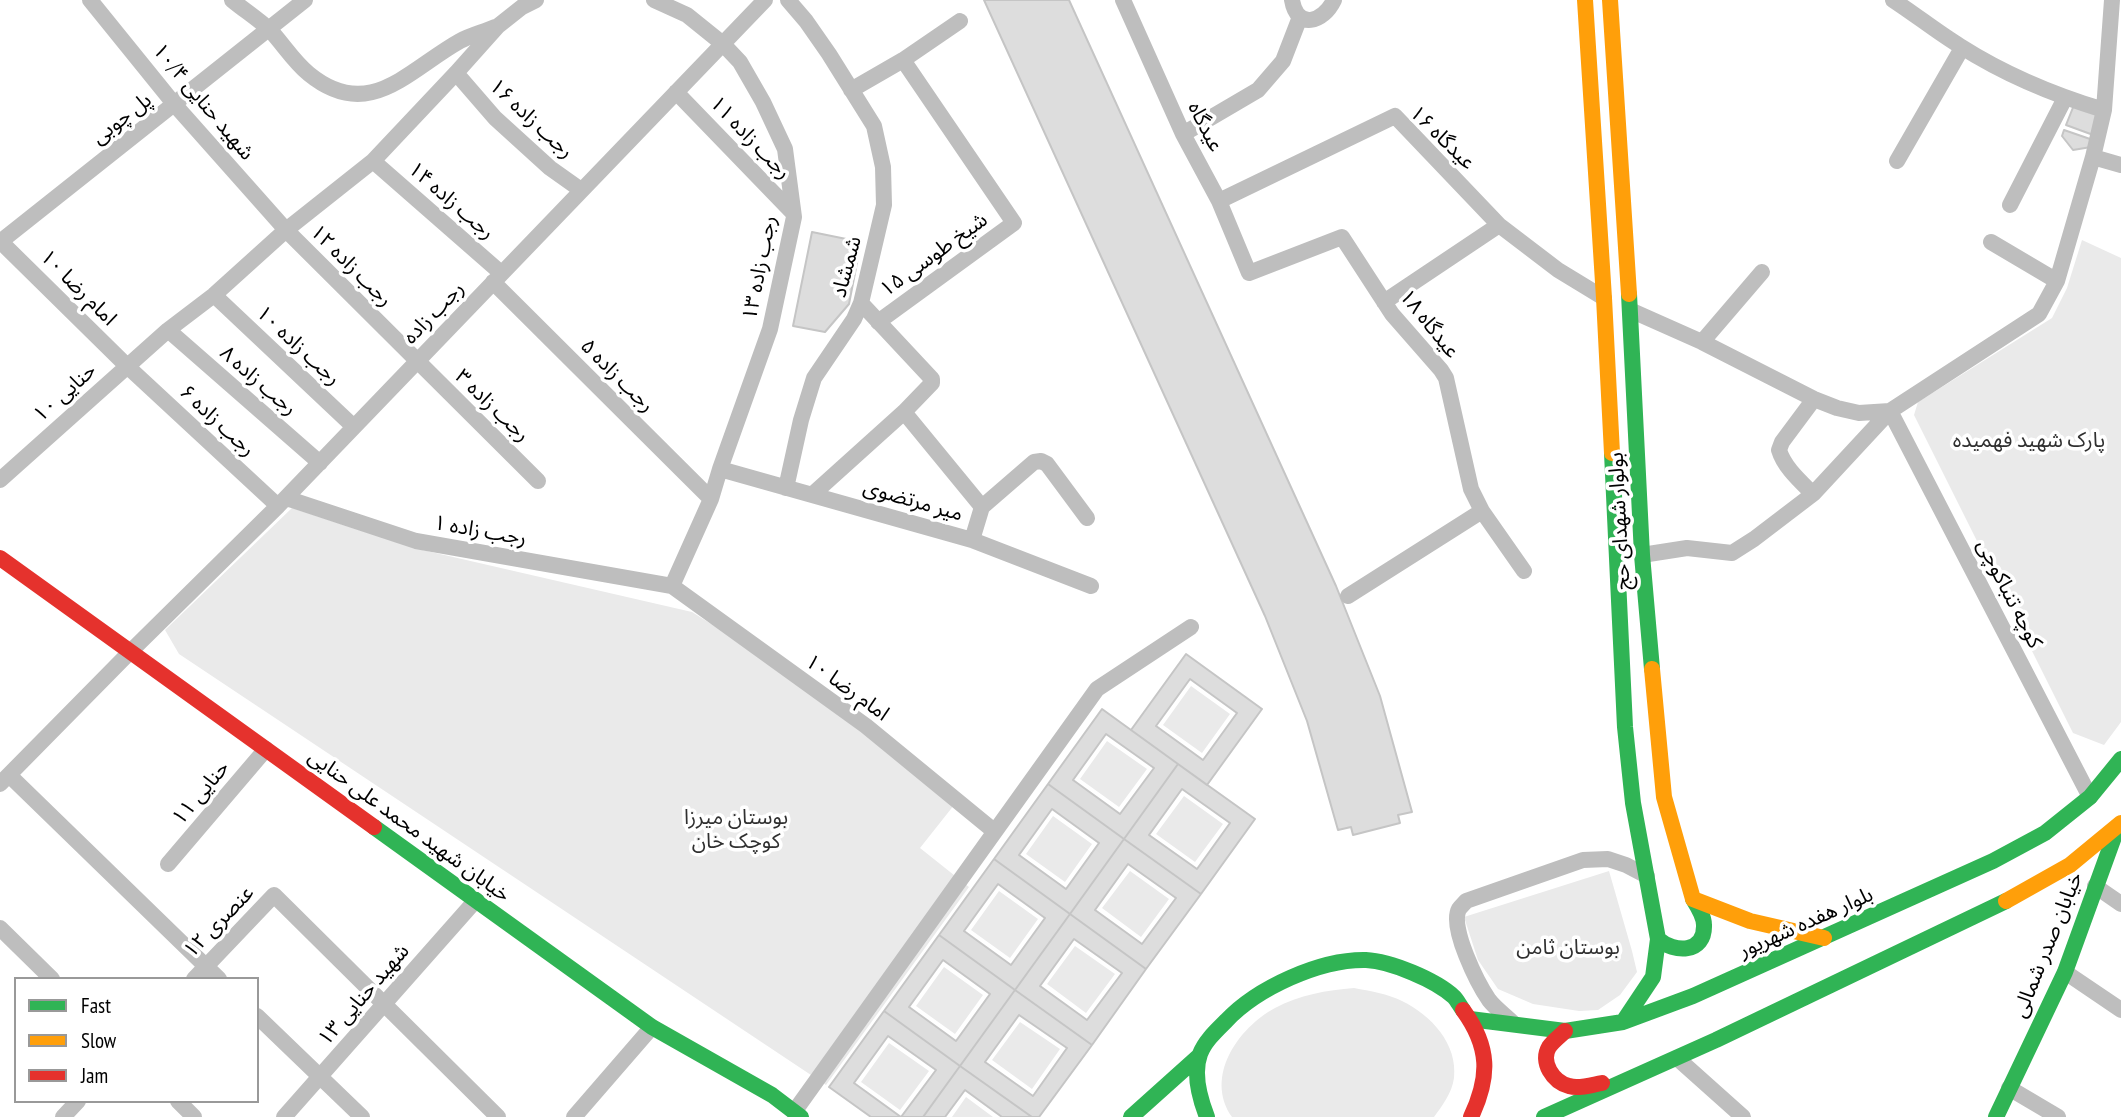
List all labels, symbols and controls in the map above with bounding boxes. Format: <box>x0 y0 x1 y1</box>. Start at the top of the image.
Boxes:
street label: شهید حنایی ۱۰/۴ <box>147 38 259 166</box>
street label: رجب زاده ۱۶ <box>484 74 578 164</box>
street label: پل چوبی <box>87 88 157 150</box>
street label: رجب زاده ۱۱ <box>704 91 796 185</box>
street label: عیدگاه <box>1182 98 1228 156</box>
street label: عیدگاه ۱۶ <box>1404 101 1480 175</box>
street label: رجب زاده ۱۴ <box>403 157 499 245</box>
street label: ۱۵ شیخ طوسی <box>875 208 993 302</box>
street label: رجب زاده ۱۳ <box>738 214 782 322</box>
street label: رجب زاده ۱۲ <box>305 220 397 312</box>
street label: شمشاد <box>827 234 867 300</box>
street label: امام رضا ۱۰ <box>35 245 121 331</box>
street label: رجب زاده <box>398 276 470 350</box>
street label: عیدگاه ۱۸ <box>1394 284 1464 364</box>
street label: رجب زاده ۱۰ <box>251 301 345 391</box>
street label: رجب زاده ۵ <box>575 334 659 418</box>
street label: رجب زاده ۸ <box>214 341 302 421</box>
street label: حنایی ۱۰ <box>28 358 102 428</box>
street label: رجب زاده ۳ <box>450 364 534 448</box>
street label: رجب زاده ۶ <box>174 380 260 462</box>
park label: پارک شهید فهمیده <box>1953 428 2105 454</box>
street label: بولوار شهدای حج <box>1604 452 1636 590</box>
street label: میر مرتضوی <box>860 475 966 527</box>
street label: رجب زاده ۱ <box>432 510 528 552</box>
street label: کوچه تنباکوچی <box>1971 535 2047 653</box>
street label: امام رضا ۱۰ <box>800 649 894 727</box>
street label: خیابان شهید محمد علی حنایی <box>303 744 515 908</box>
street label: حنایی ۱۱ <box>167 756 235 830</box>
park label: بوستان میرزا کوچک خان <box>684 805 788 855</box>
street label: خیابان صدر شمالی <box>2007 869 2089 1021</box>
street label: عنصری ۱۲ <box>179 881 259 963</box>
street label: بلوار هفده شهریور <box>1735 882 1877 964</box>
park label: بوستان ثامن <box>1516 935 1620 961</box>
street label: شهید حنایی ۱۳ <box>313 939 415 1051</box>
legend <box>14 977 259 1103</box>
text: Fast <box>81 992 111 1019</box>
text: Slow <box>81 1027 116 1054</box>
text: Jam <box>81 1062 108 1089</box>

